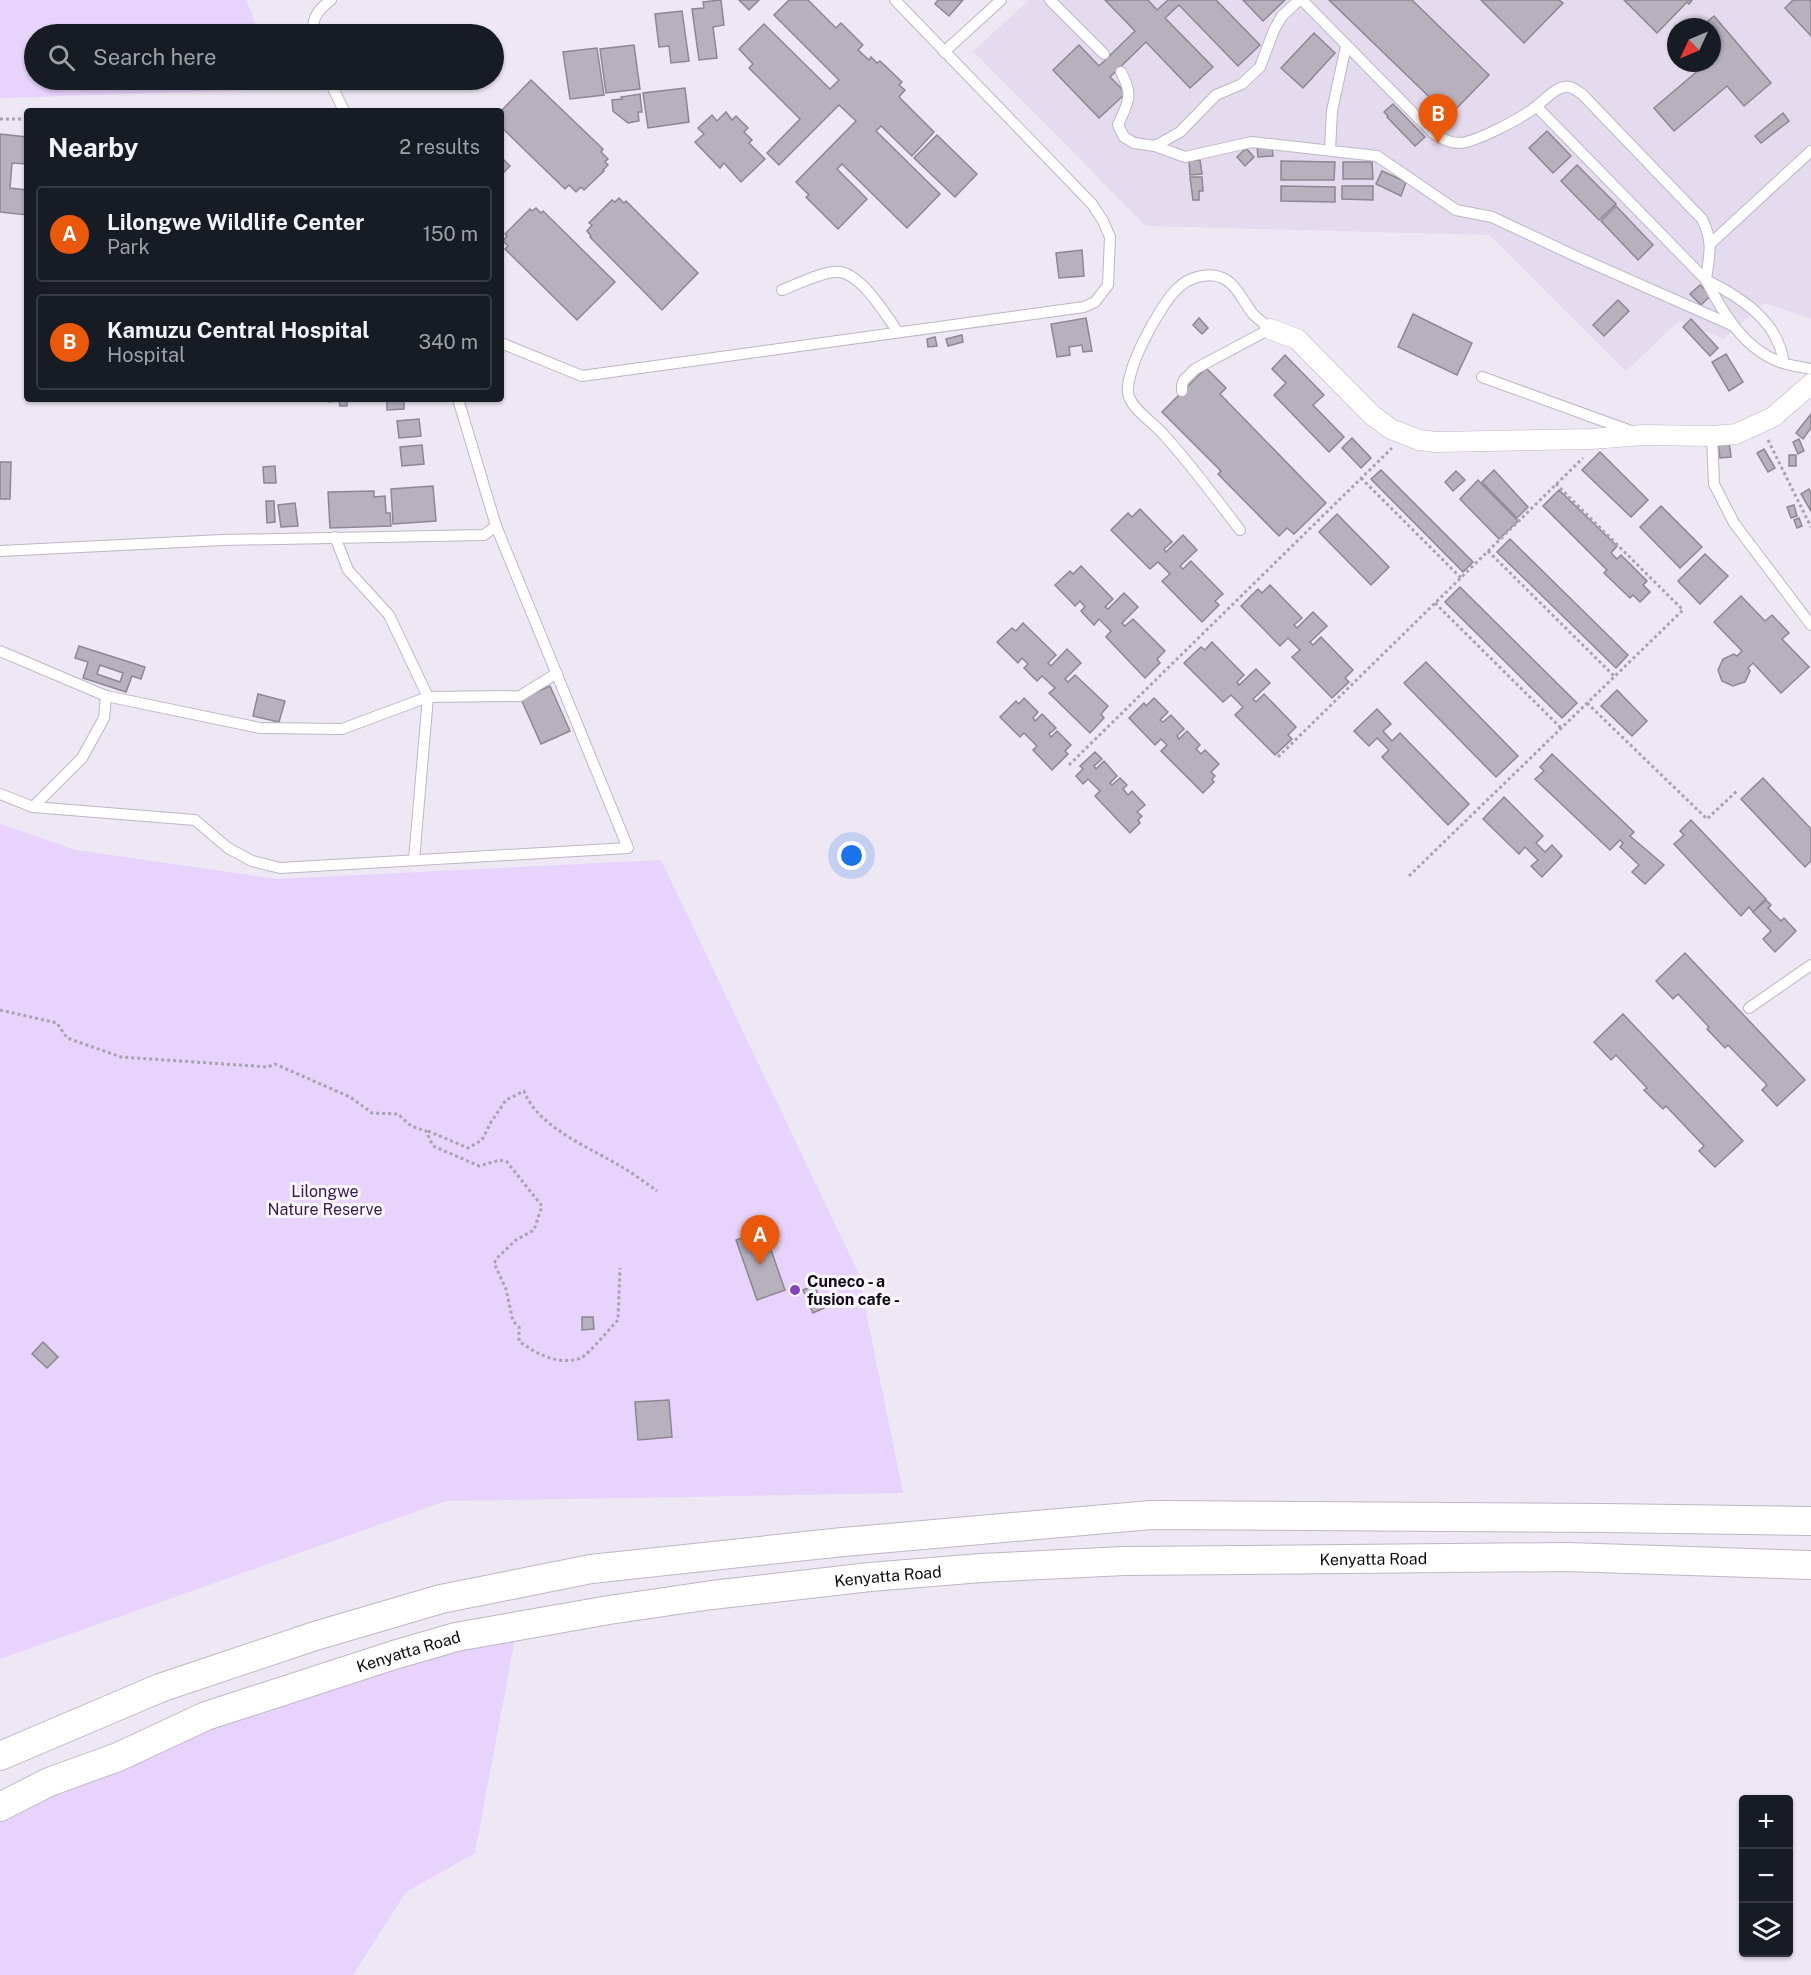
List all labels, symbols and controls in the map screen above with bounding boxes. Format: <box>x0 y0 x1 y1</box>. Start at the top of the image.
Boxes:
north arrow <box>1667 18 1721 72</box>
search box <box>24 24 504 90</box>
icon: search <box>45 41 78 74</box>
text: Search here <box>93 44 217 70</box>
pin: B <box>1418 94 1458 144</box>
text: Nearby <box>48 132 138 163</box>
text: 2 results <box>399 135 480 159</box>
text: Lilongwe Wildlife Center <box>107 209 364 235</box>
text: A <box>62 222 77 246</box>
text: 150 m <box>423 222 478 246</box>
text: Park <box>107 235 150 259</box>
text: Kamuzu Central Hospital <box>107 317 369 343</box>
text: B <box>63 330 76 354</box>
text: 340 m <box>418 330 478 354</box>
text: Hospital <box>107 343 185 367</box>
your location <box>837 841 866 870</box>
park label: Lilongwe Nature Reserve <box>267 1182 383 1219</box>
pin: A <box>740 1216 780 1265</box>
place label: Cuneco - a fusion cafe - <box>807 1272 900 1309</box>
marker: Cuneco - a fusion cafe - <box>788 1283 802 1297</box>
street label: Kenyatta Road <box>1319 1549 1427 1569</box>
street label: Kenyatta Road <box>833 1562 942 1591</box>
street label: Kenyatta Road <box>354 1627 463 1677</box>
map controls <box>1739 1795 1793 1957</box>
button: + <box>1739 1795 1793 1849</box>
button: − <box>1739 1849 1793 1903</box>
button: layers <box>1739 1903 1793 1957</box>

